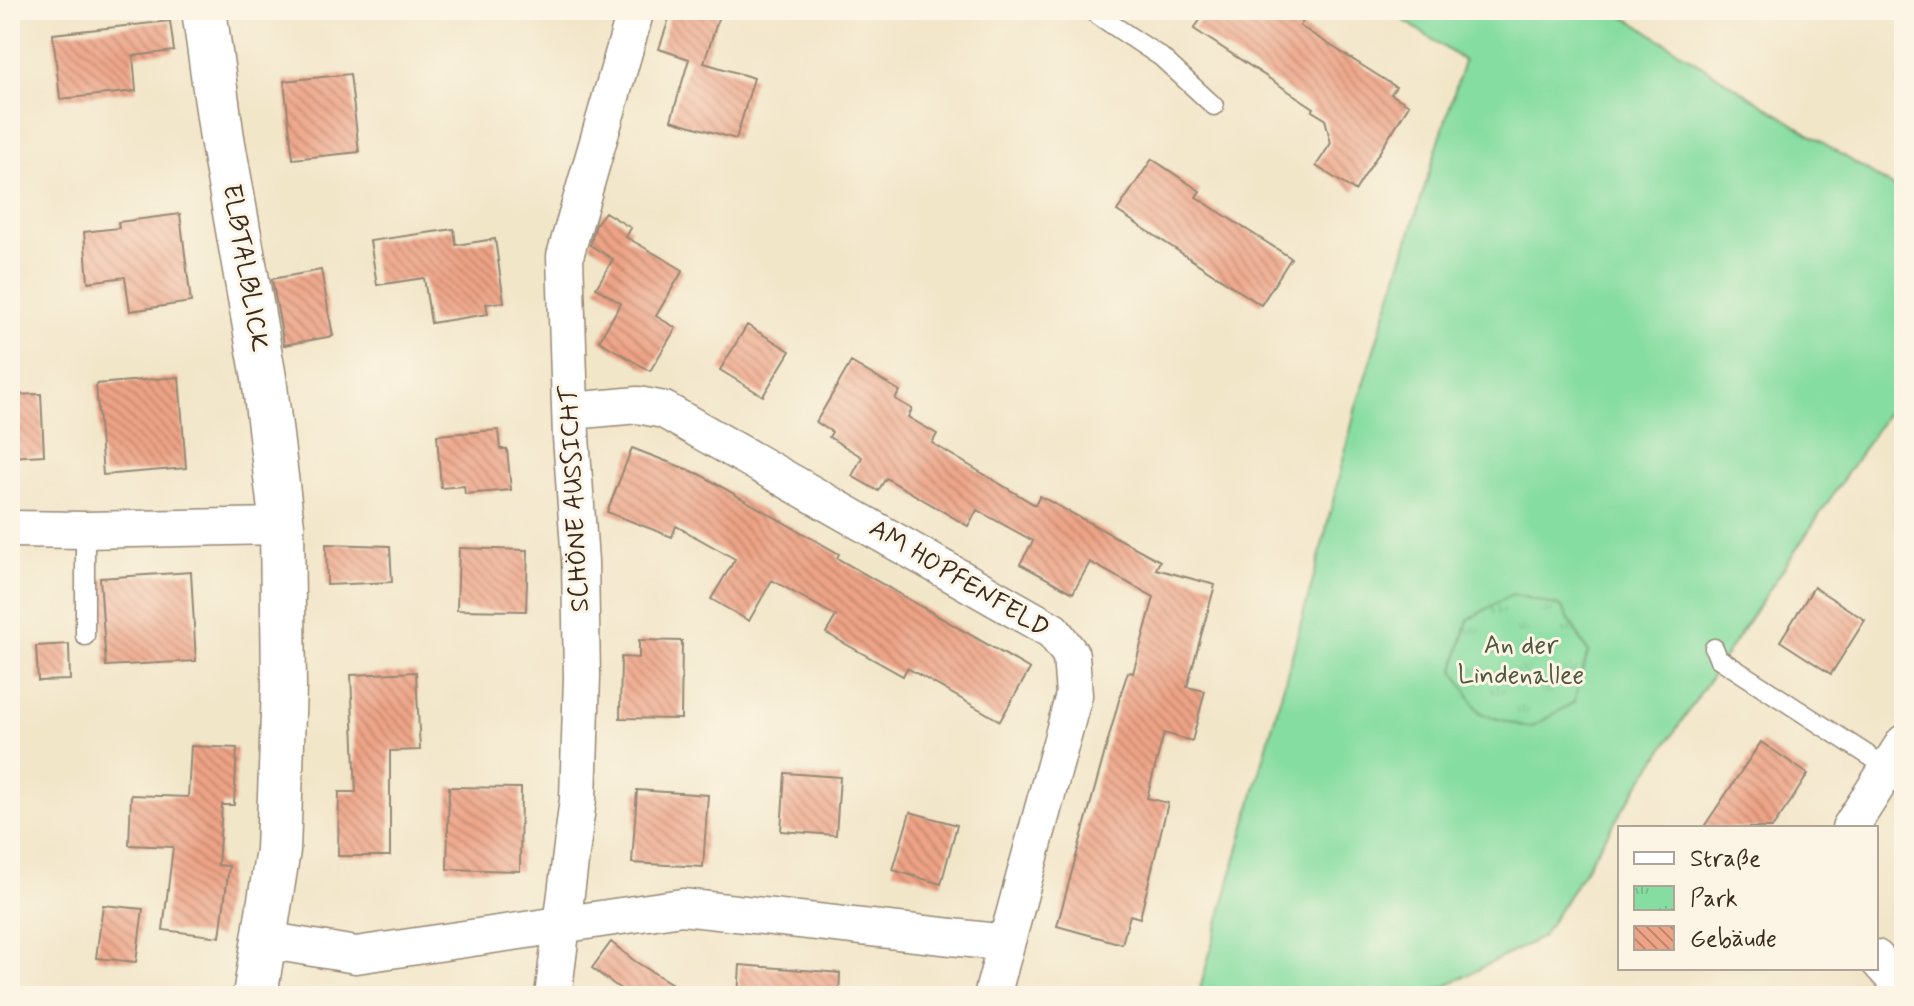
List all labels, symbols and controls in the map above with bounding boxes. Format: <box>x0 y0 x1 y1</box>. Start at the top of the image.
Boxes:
street label: ELBTALBLICK <box>214 182 277 355</box>
street label: SCHÖNE AUSSICHT <box>552 384 598 613</box>
street label: AM HOPFENFELD <box>863 512 1055 646</box>
park label: An der Lindenallee <box>1458 629 1584 693</box>
legend <box>1618 826 1878 970</box>
text: Straße <box>1690 844 1761 875</box>
text: Park <box>1690 884 1738 915</box>
text: Gebäude <box>1690 924 1777 955</box>

